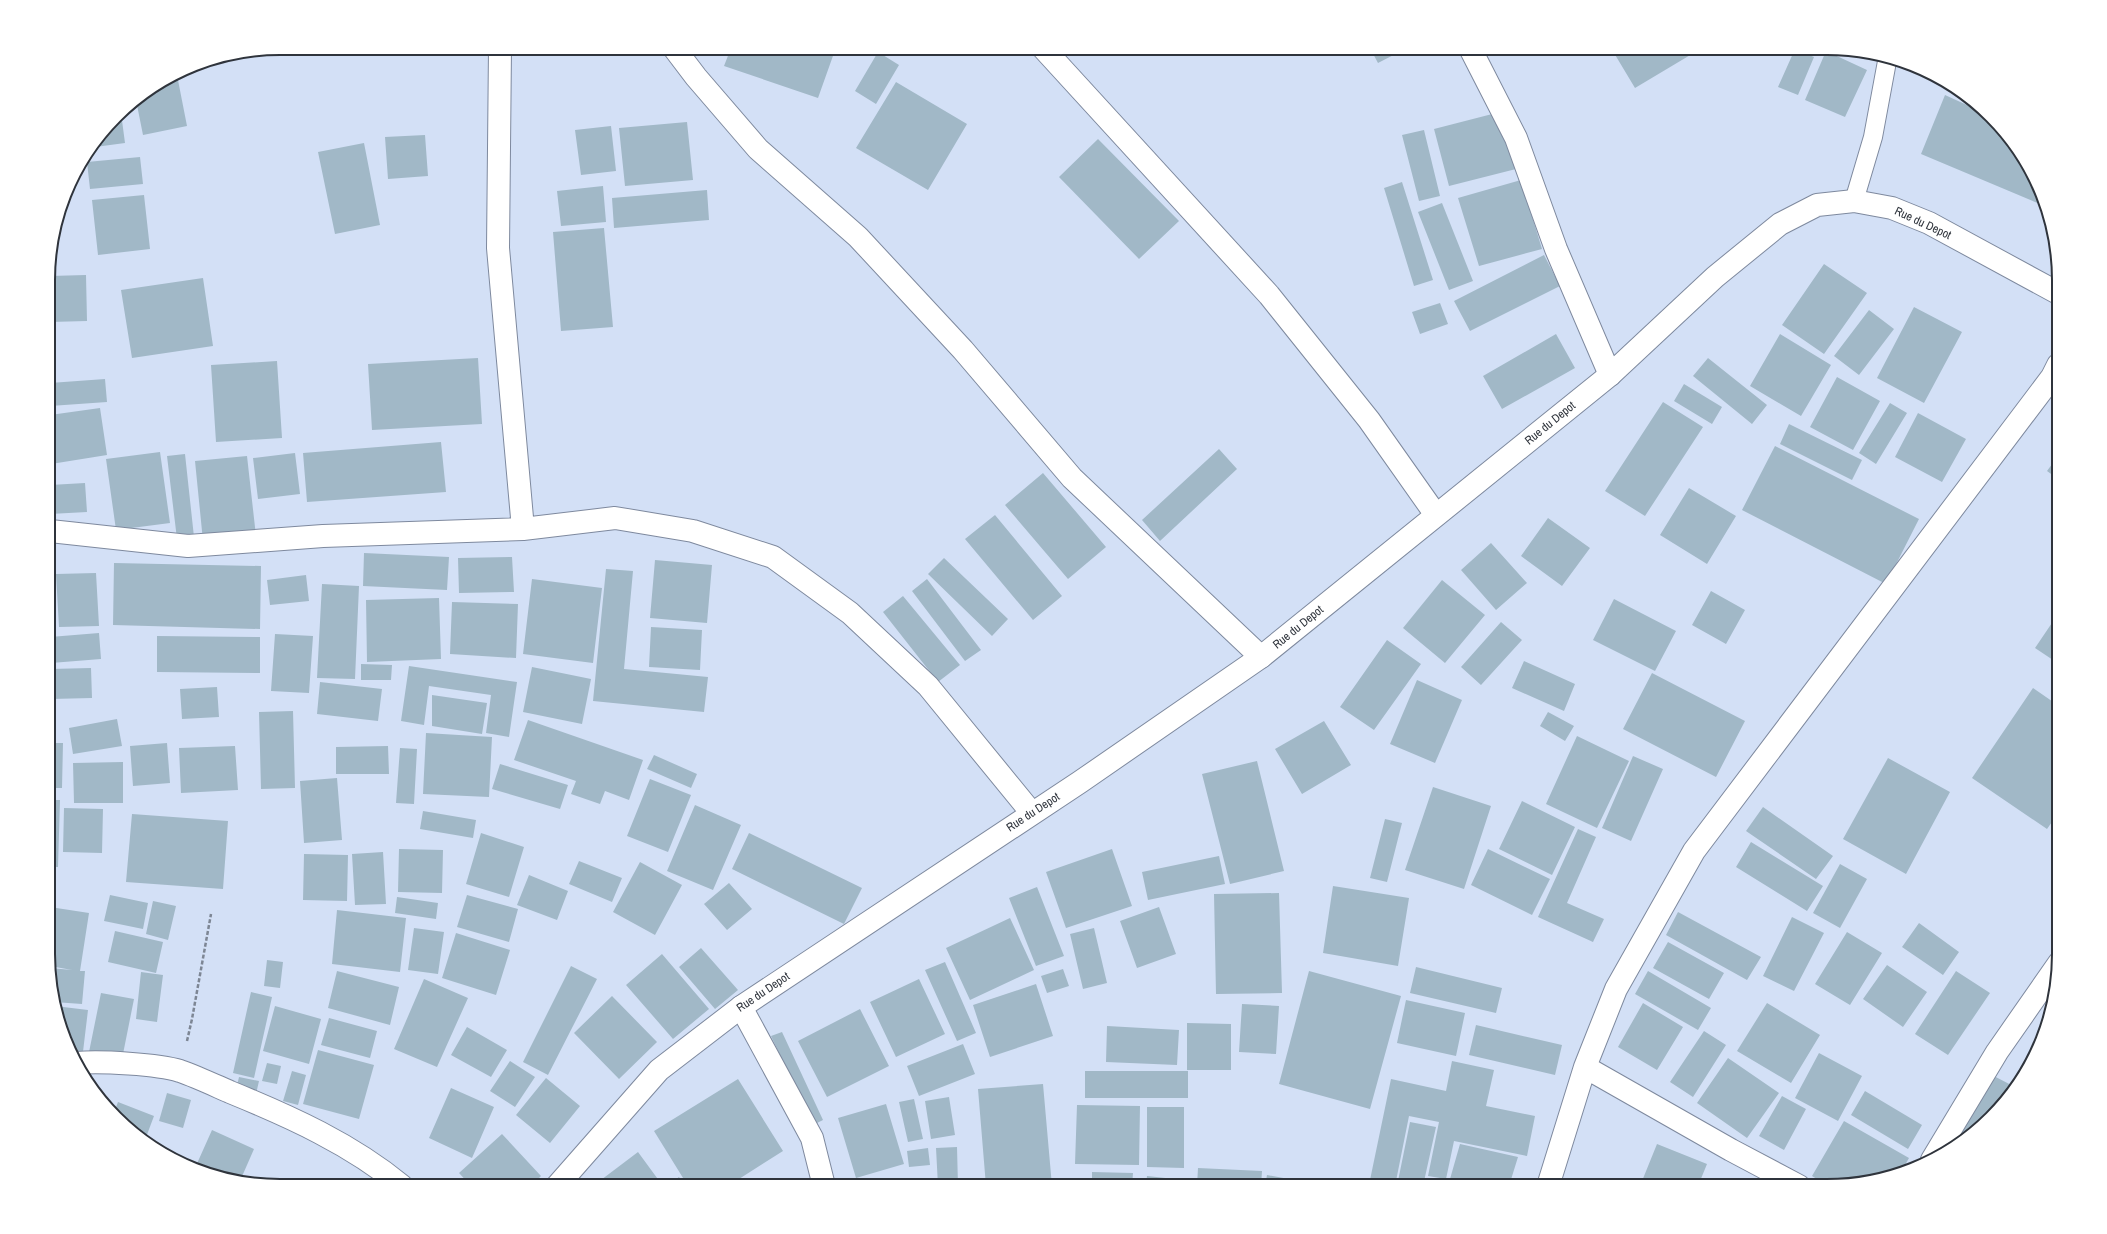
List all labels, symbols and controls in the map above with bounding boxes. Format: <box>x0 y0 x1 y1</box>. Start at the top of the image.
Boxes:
street label: Rue du Depot <box>1892 203 1954 243</box>
street label: Rue du Depot <box>1521 398 1579 448</box>
street label: Rue du Depot <box>1269 602 1327 652</box>
street label: Rue du Depot <box>1003 789 1063 835</box>
street label: Rue du Depot <box>733 968 793 1016</box>

